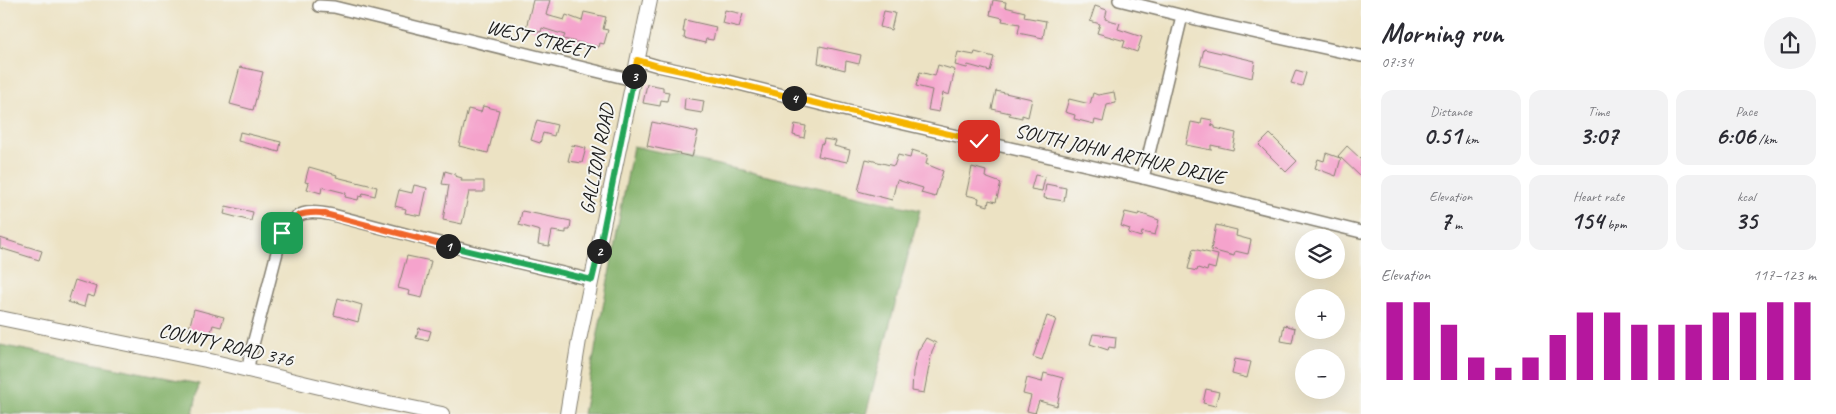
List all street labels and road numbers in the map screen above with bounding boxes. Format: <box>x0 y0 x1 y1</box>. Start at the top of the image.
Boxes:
street label: WEST STREET <box>484 14 598 65</box>
street label: GALLION ROAD <box>574 100 620 216</box>
street label: SOUTH JOHN ARTHUR DRIVE <box>1013 118 1230 191</box>
street label: COUNTY ROAD 376 <box>156 317 297 373</box>

